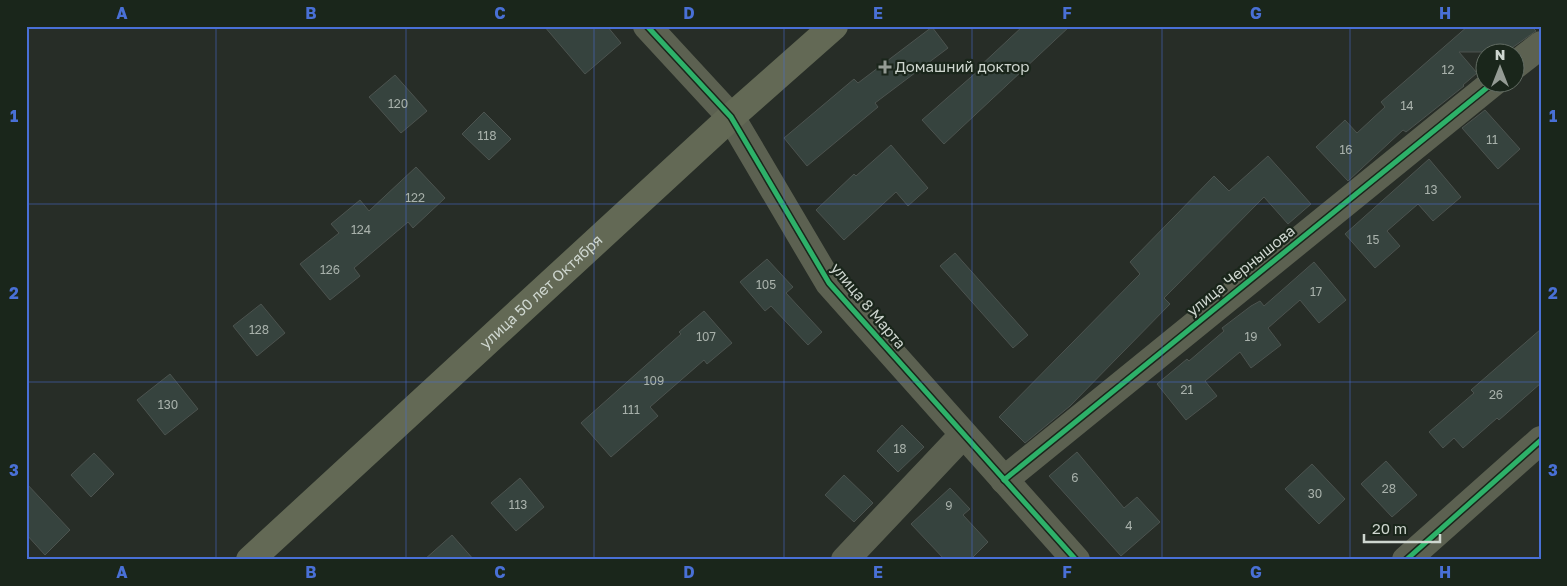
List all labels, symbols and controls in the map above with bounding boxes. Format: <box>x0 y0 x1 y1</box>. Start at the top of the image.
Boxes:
text: A <box>116 3 128 23</box>
text: B <box>305 3 317 23</box>
text: C <box>494 3 506 23</box>
text: D <box>683 3 695 23</box>
text: E <box>873 3 883 23</box>
text: F <box>1062 3 1072 23</box>
text: G <box>1250 3 1262 23</box>
text: H <box>1439 3 1451 23</box>
north arrow <box>1474 42 1524 92</box>
text: N <box>1495 46 1505 63</box>
place label: Домашний доктор <box>895 57 1030 75</box>
marker: Домашний доктор <box>879 61 891 73</box>
house number: 12 <box>1442 62 1454 77</box>
house number: 120 <box>388 96 408 111</box>
house number: 14 <box>1400 98 1414 113</box>
text: 1 <box>10 106 18 126</box>
text: 1 <box>1549 106 1557 126</box>
house number: 118 <box>478 128 496 143</box>
house number: 11 <box>1486 132 1498 147</box>
house number: 16 <box>1339 142 1353 157</box>
house number: 13 <box>1425 182 1437 197</box>
house number: 122 <box>405 190 425 205</box>
street label: улица Чернышова <box>1183 221 1298 319</box>
house number: 124 <box>351 222 371 237</box>
street label: улица 50 лет Октября <box>476 230 606 352</box>
house number: 15 <box>1367 232 1379 247</box>
street label: улица 8 Марта <box>828 259 910 352</box>
house number: 126 <box>320 262 340 277</box>
house number: 105 <box>756 277 776 292</box>
text: 2 <box>9 283 19 303</box>
text: 2 <box>1548 283 1558 303</box>
house number: 17 <box>1310 284 1322 299</box>
house number: 128 <box>249 322 269 337</box>
house number: 107 <box>696 329 716 344</box>
house number: 19 <box>1244 329 1258 344</box>
house number: 109 <box>644 373 664 388</box>
house number: 21 <box>1181 382 1194 397</box>
house number: 26 <box>1489 387 1503 402</box>
house number: 130 <box>158 397 178 412</box>
house number: 111 <box>622 402 640 417</box>
house number: 18 <box>893 441 907 456</box>
text: 3 <box>9 460 19 480</box>
text: 3 <box>1548 460 1558 480</box>
house number: 6 <box>1071 470 1079 485</box>
house number: 28 <box>1382 481 1396 496</box>
house number: 30 <box>1308 486 1322 501</box>
house number: 113 <box>509 497 527 512</box>
house number: 9 <box>945 498 953 513</box>
scale bar <box>1364 511 1441 543</box>
house number: 4 <box>1125 518 1133 533</box>
text: 20 m <box>1372 519 1407 537</box>
text: A <box>116 562 128 582</box>
text: B <box>305 562 317 582</box>
text: C <box>494 562 506 582</box>
text: D <box>683 562 695 582</box>
text: E <box>873 562 883 582</box>
text: F <box>1062 562 1072 582</box>
text: G <box>1250 562 1262 582</box>
text: H <box>1439 562 1451 582</box>

